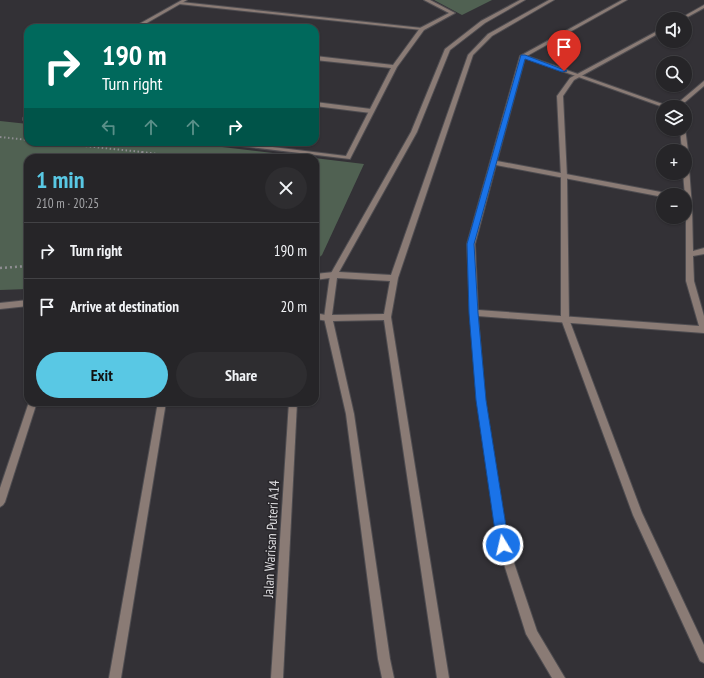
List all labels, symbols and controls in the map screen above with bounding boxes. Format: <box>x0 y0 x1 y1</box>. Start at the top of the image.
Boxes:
map controls <box>656 12 692 224</box>
button: sound <box>656 12 692 48</box>
pin <box>547 30 581 71</box>
text: 190 m <box>102 36 166 73</box>
icon: arrive <box>553 36 575 58</box>
icon: right <box>36 40 88 92</box>
button: search <box>656 56 692 92</box>
text: Turn right <box>102 72 162 95</box>
button: layers <box>656 100 692 136</box>
icon: left <box>98 116 120 138</box>
icon: ahead <box>140 116 162 138</box>
icon: ahead <box>182 116 204 138</box>
icon: right <box>224 116 246 138</box>
button: + <box>656 144 692 180</box>
text: 1 min <box>36 164 84 195</box>
button: close <box>265 167 307 209</box>
button: − <box>656 188 692 224</box>
text: 210 m · 20:25 <box>36 195 99 212</box>
icon: right <box>36 240 58 262</box>
text: Turn right <box>70 241 122 260</box>
text: 190 m <box>274 241 307 260</box>
icon: arrive <box>36 296 58 318</box>
text: Arrive at destination <box>70 297 179 316</box>
text: 20 m <box>281 297 307 316</box>
button: Exit <box>36 352 168 398</box>
button: Share <box>176 352 307 398</box>
street label: Jalan Warisan Puteri A14 <box>259 479 283 599</box>
position arrow <box>482 524 524 566</box>

